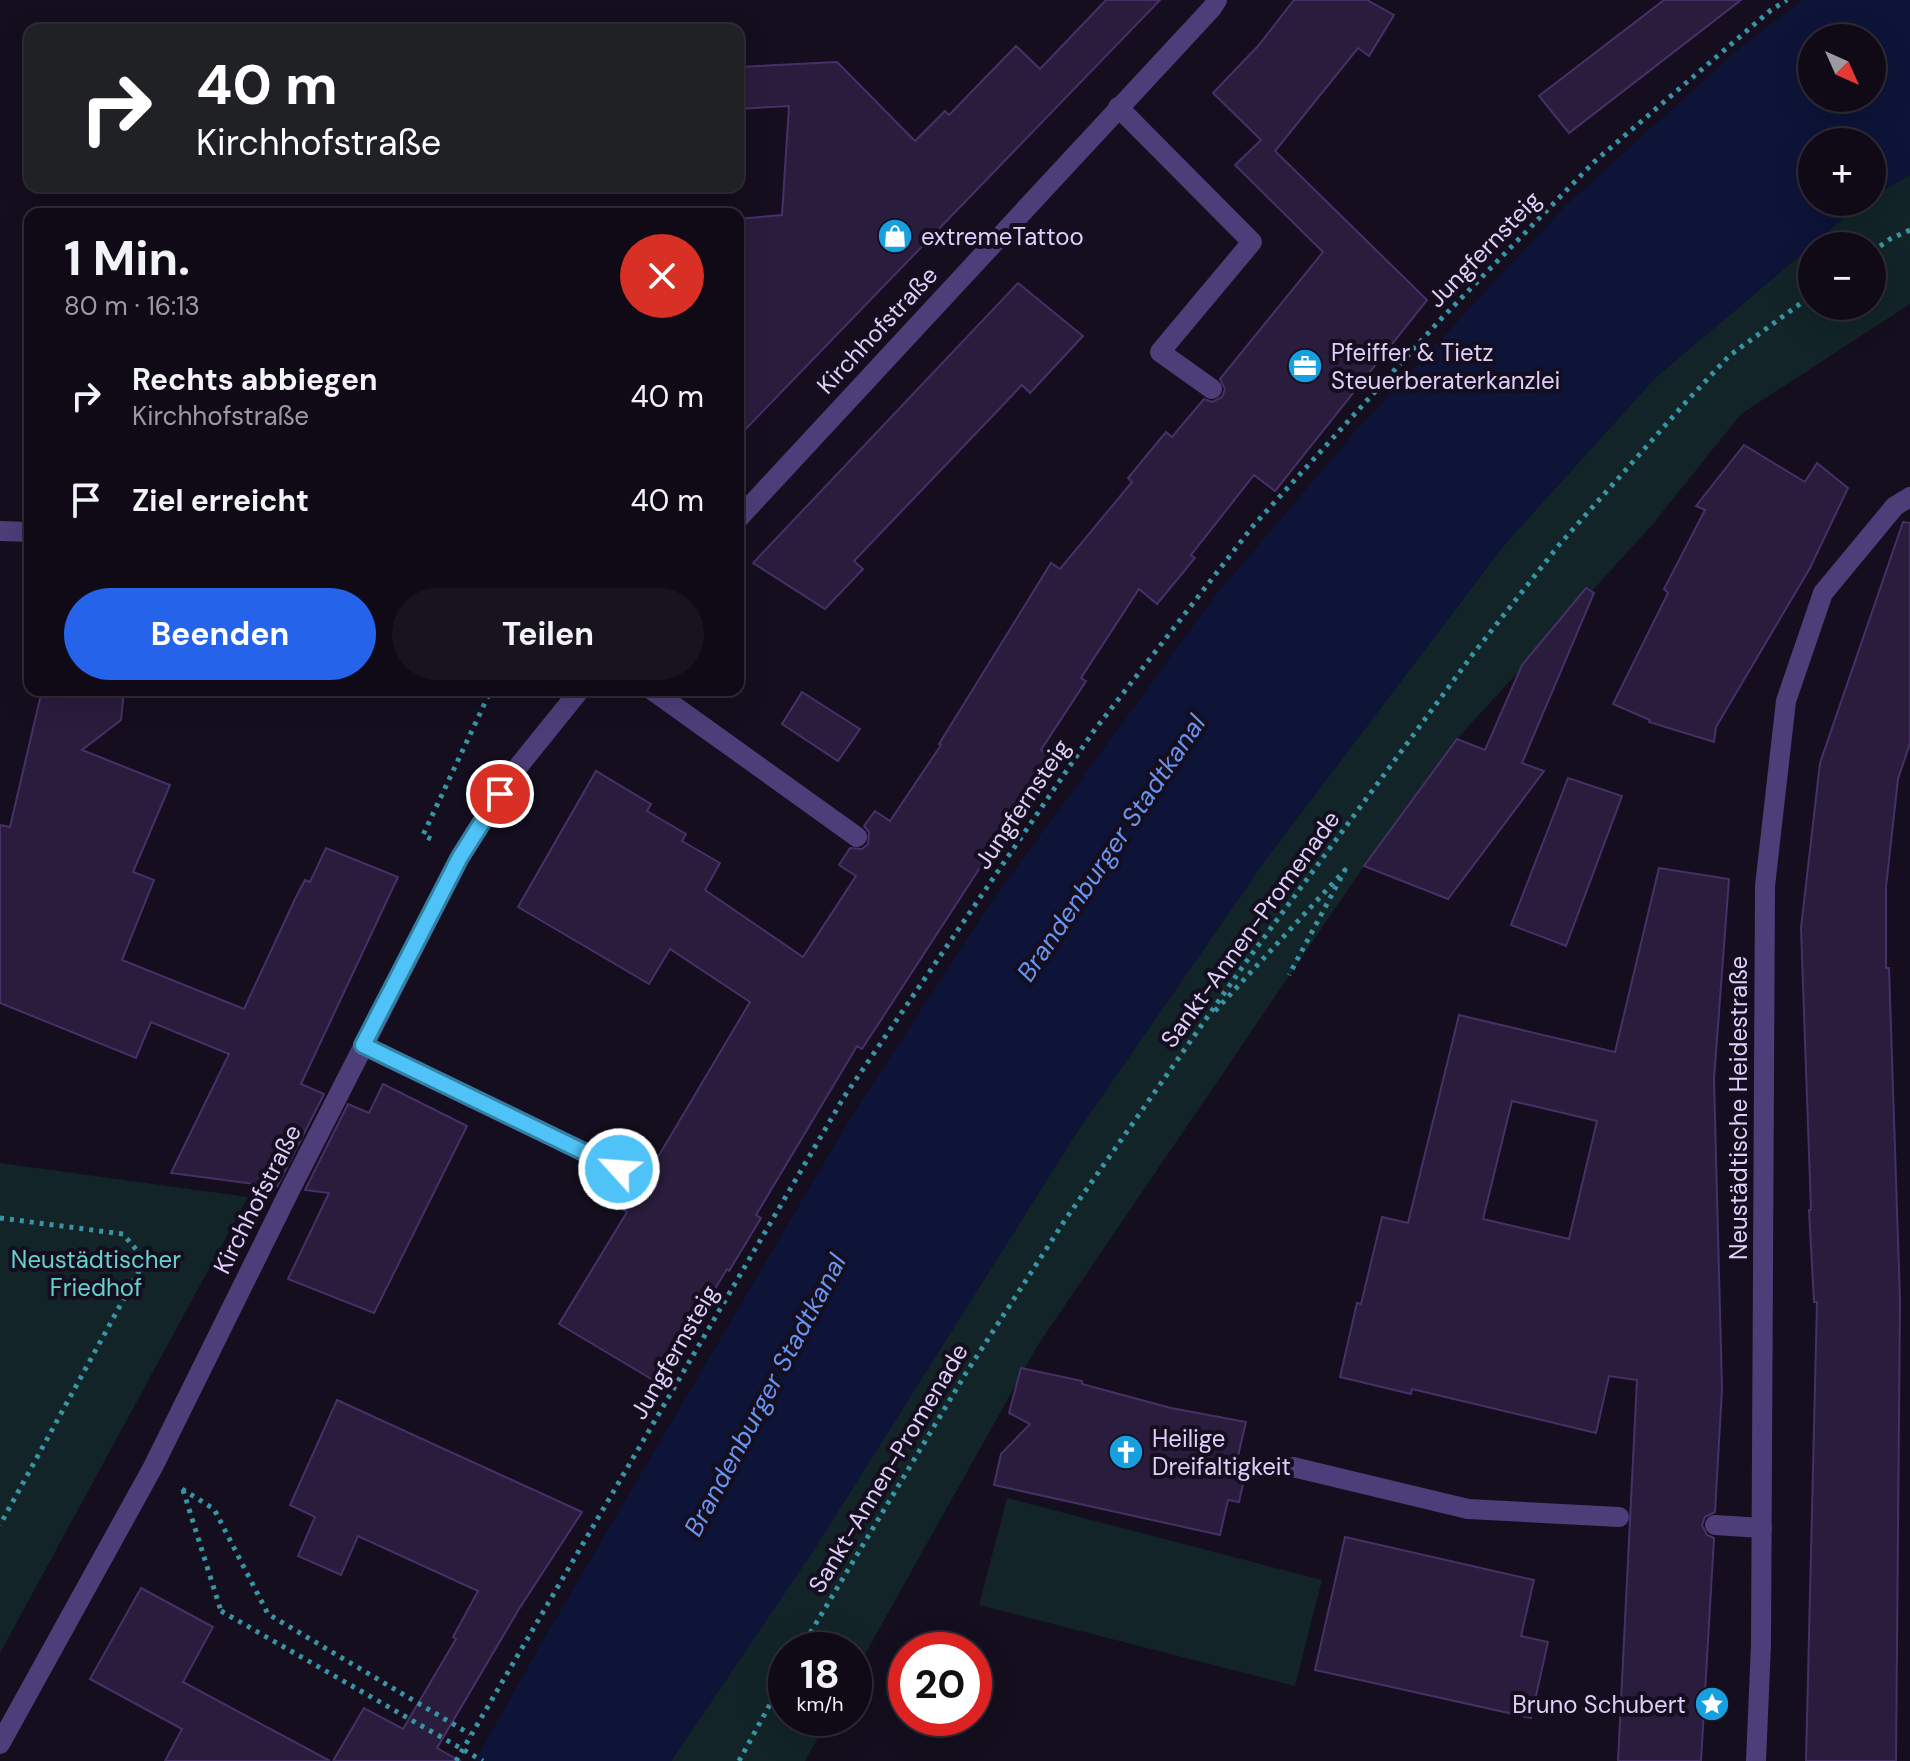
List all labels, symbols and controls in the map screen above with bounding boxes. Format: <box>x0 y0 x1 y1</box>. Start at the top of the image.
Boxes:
north arrow <box>1798 24 1886 112</box>
map controls <box>1798 24 1886 320</box>
text: 40 m <box>196 48 338 121</box>
icon: right <box>64 56 168 160</box>
text: Kirchhofstraße <box>196 119 441 166</box>
button: + <box>1798 128 1886 216</box>
street label: Jungfernsteig <box>1421 184 1547 314</box>
shop icon: extremeTattoo <box>876 217 914 255</box>
place label: extremeTattoo <box>921 221 1084 252</box>
text: 1 Min. <box>64 227 190 290</box>
button: − <box>1798 232 1886 320</box>
button: close <box>620 234 704 318</box>
street label: Kirchhofstraße <box>810 260 944 400</box>
text: 80 m · 16:13 <box>64 289 200 323</box>
place label: Pfeiffer & Tietz Steuerberaterkanzlei <box>1331 337 1560 396</box>
office icon: Pfeiffer & Tietz Steuerberaterkanzlei <box>1286 347 1324 385</box>
text: Rechts abbiegen <box>132 360 377 399</box>
icon: right <box>64 374 108 418</box>
text: 40 m <box>631 377 704 416</box>
text: Kirchhofstraße <box>132 399 309 433</box>
icon: arrive <box>64 478 108 522</box>
text: Ziel erreicht <box>132 481 309 520</box>
text: 40 m <box>631 481 704 520</box>
button: Beenden <box>64 588 376 680</box>
button: Teilen <box>392 588 704 680</box>
water label: Brandenburger Stadtkanal <box>1009 707 1214 988</box>
street label: Jungfernsteig <box>967 733 1077 875</box>
pin <box>466 760 534 828</box>
icon: arrive <box>478 772 522 816</box>
street label: Sankt-Annen-Promenade <box>1154 804 1346 1054</box>
street label: Neustädtische Heidestraße <box>1723 956 1754 1260</box>
street label: Kirchhofstraße <box>206 1119 308 1279</box>
position arrow <box>577 1127 661 1211</box>
park label: Neustädtischer Friedhof <box>11 1244 181 1303</box>
water label: Brandenburger Stadtkanal <box>676 1247 854 1542</box>
street label: Jungfernsteig <box>623 1279 725 1425</box>
street label: Sankt-Annen-Promenade <box>801 1338 975 1598</box>
place label: Heilige Dreifaltigkeit <box>1152 1423 1291 1482</box>
church icon: Heilige Dreifaltigkeit <box>1107 1433 1145 1471</box>
speed limit sign: 20 <box>888 1632 992 1736</box>
text: 18 <box>800 1648 840 1700</box>
place icon: Bruno Schubert <box>1693 1685 1731 1723</box>
place label: Bruno Schubert <box>1512 1689 1686 1720</box>
text: km/h <box>796 1691 844 1717</box>

